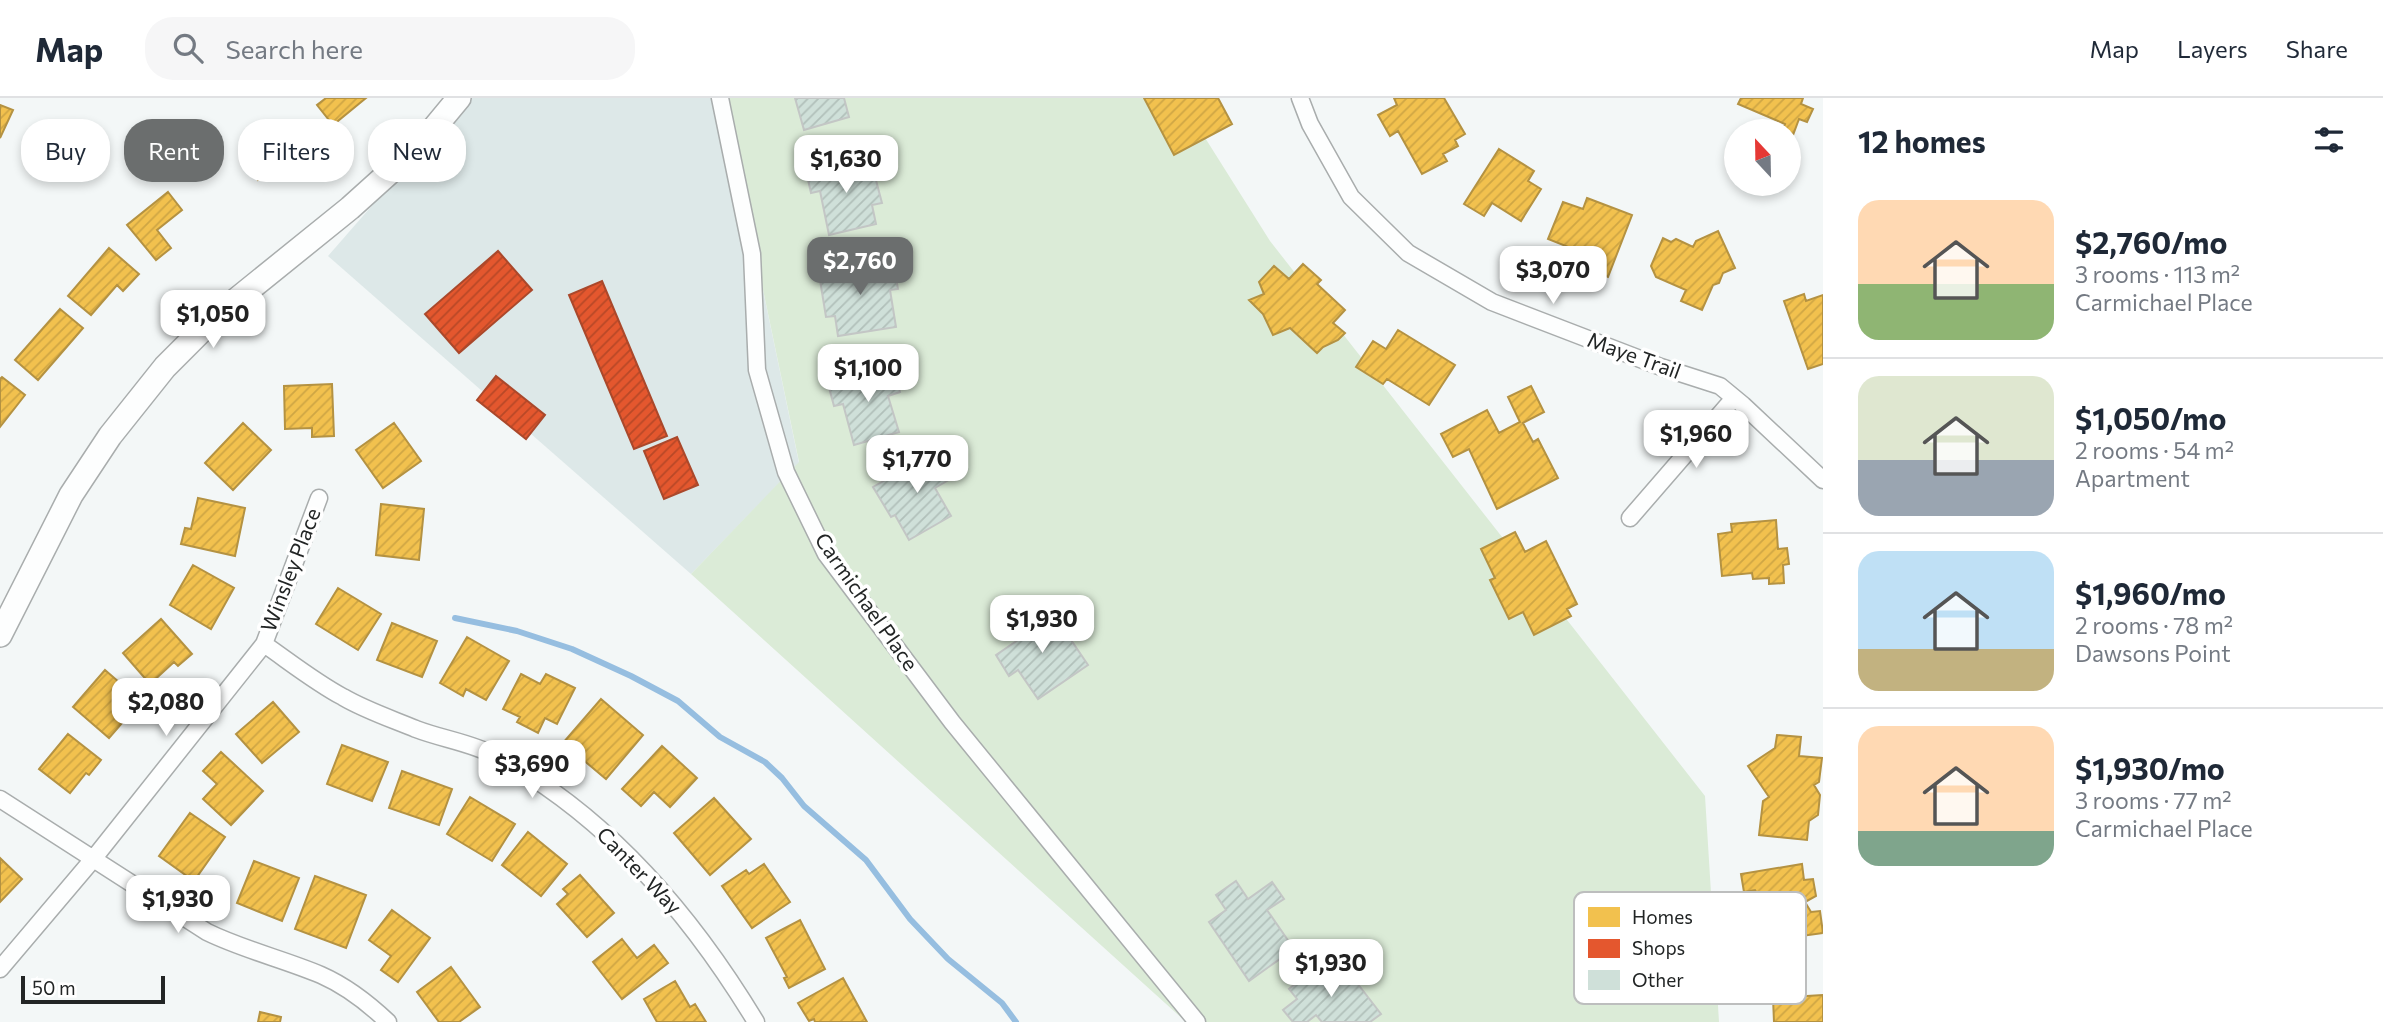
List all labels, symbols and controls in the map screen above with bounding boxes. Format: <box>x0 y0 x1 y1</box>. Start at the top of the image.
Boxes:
search box <box>145 17 635 80</box>
text: Map <box>35 28 103 69</box>
icon: search <box>169 29 207 67</box>
text: Search here <box>225 33 363 64</box>
text: Map <box>2090 34 2139 63</box>
text: Layers <box>2177 34 2248 63</box>
text: Share <box>2286 34 2348 63</box>
chip: Buy <box>21 119 110 182</box>
chip: Rent <box>124 119 224 182</box>
chip: Filters <box>238 119 354 182</box>
chip: New <box>368 119 466 182</box>
north arrow <box>1724 119 1801 196</box>
map controls <box>1724 119 1801 196</box>
icon: filters <box>2310 121 2348 159</box>
text: 12 homes <box>1858 122 1986 159</box>
pin: $1,630 <box>789 136 903 195</box>
text: $1,630 <box>810 144 882 172</box>
text: $2,760/mo <box>2075 223 2227 260</box>
icon: home <box>1914 228 1998 312</box>
pin: $2,760 <box>803 238 917 297</box>
text: $2,760 <box>823 246 897 274</box>
pin: $3,070 <box>1496 246 1610 306</box>
text: $3,070 <box>1516 255 1590 283</box>
text: 3 rooms · 113 m² <box>2075 260 2240 288</box>
text: Carmichael Place <box>2075 288 2253 316</box>
pin: $1,050 <box>156 290 270 350</box>
text: $1,050 <box>176 299 250 327</box>
street label: Maye Trail <box>1584 326 1685 383</box>
pin: $1,100 <box>811 344 925 404</box>
text: $1,100 <box>834 353 902 381</box>
text: $1,050/mo <box>2075 399 2226 436</box>
icon: home <box>1914 404 1998 488</box>
pin: $1,960 <box>1639 410 1753 470</box>
text: $1,960 <box>1660 419 1732 447</box>
pin: $1,770 <box>860 436 974 495</box>
text: 2 rooms · 54 m² <box>2075 436 2234 464</box>
text: $1,770 <box>882 444 952 472</box>
text: Apartment <box>2075 464 2190 492</box>
street label: Winsley Place <box>255 504 325 635</box>
street label: Carmichael Place <box>810 528 924 675</box>
text: $1,960/mo <box>2075 574 2226 611</box>
icon: home <box>1914 579 1998 663</box>
pin: $1,930 <box>985 596 1099 655</box>
text: $1,930 <box>1006 604 1078 632</box>
text: 2 rooms · 78 m² <box>2075 611 2233 639</box>
text: Dawsons Point <box>2075 639 2231 667</box>
pin: $2,080 <box>109 678 223 738</box>
text: $2,080 <box>128 687 204 715</box>
pin: $3,690 <box>475 740 589 800</box>
text: $3,690 <box>494 749 570 777</box>
text: $1,930/mo <box>2075 749 2225 786</box>
icon: home <box>1914 754 1998 838</box>
text: 3 rooms · 77 m² <box>2075 786 2232 814</box>
text: Carmichael Place <box>2075 814 2253 842</box>
street label: Canter Way <box>592 821 688 919</box>
pin: $1,930 <box>121 876 235 935</box>
text: $1,930 <box>142 884 214 912</box>
legend <box>1574 892 1806 1004</box>
text: Homes <box>1632 905 1693 928</box>
text: Shops <box>1632 936 1685 959</box>
pin: $1,930 <box>1274 940 1388 999</box>
text: $1,930 <box>1295 948 1367 976</box>
text: Other <box>1632 968 1684 991</box>
scale bar <box>21 973 164 1005</box>
text: 50 m <box>32 976 76 999</box>

